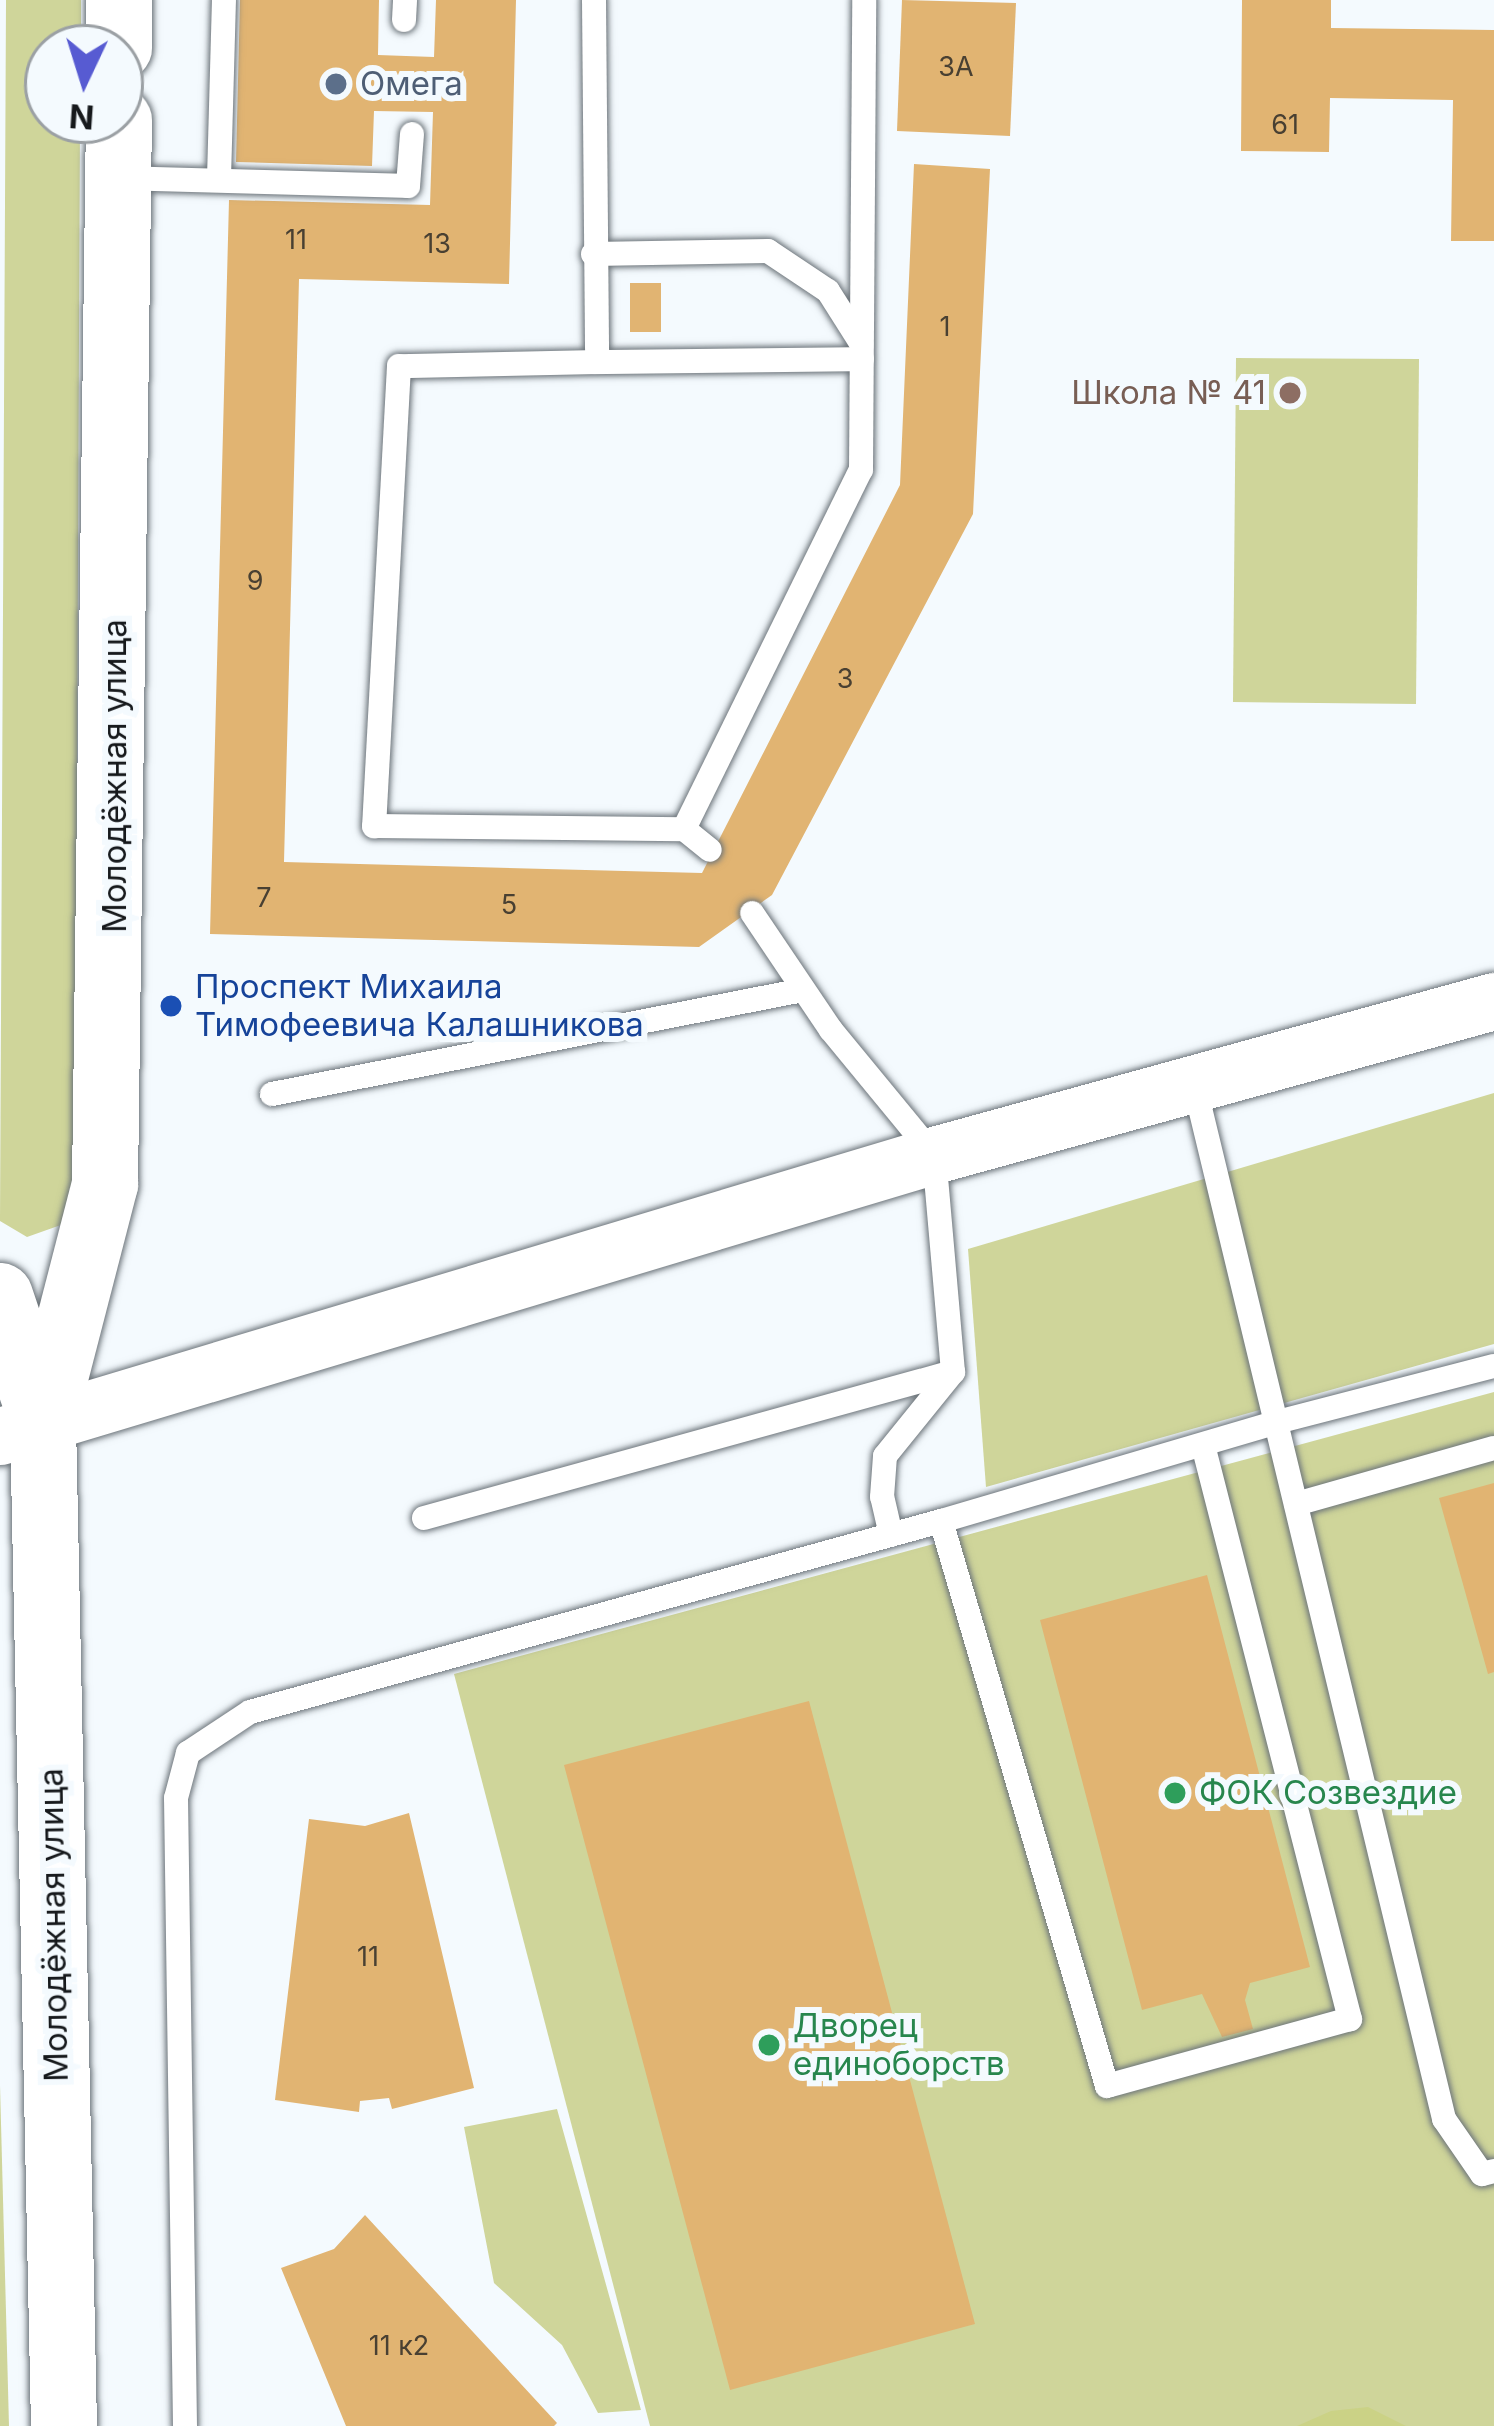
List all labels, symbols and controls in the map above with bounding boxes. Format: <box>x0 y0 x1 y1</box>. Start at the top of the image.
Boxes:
north arrow <box>24 24 144 144</box>
house number: 3А <box>938 51 974 83</box>
place label: Омега <box>360 64 463 104</box>
marker: Омега <box>323 71 349 97</box>
text: N <box>68 96 96 138</box>
house number: 61 <box>1271 109 1299 141</box>
house number: 11 <box>285 224 307 256</box>
house number: 13 <box>423 228 451 260</box>
house number: 1 <box>940 311 950 343</box>
place label: Школа № 41 <box>1071 373 1266 413</box>
marker: Школа № 41 <box>1277 380 1303 406</box>
house number: 9 <box>247 565 263 597</box>
street label: Молодёжная улица <box>95 619 135 933</box>
house number: 3 <box>837 663 853 695</box>
house number: 7 <box>256 882 272 914</box>
house number: 5 <box>501 889 517 921</box>
place label: Проспект Михаила Тимофеевича Калашникова <box>195 967 644 1045</box>
marker: Проспект Михаила Тимофеевича Калашникова <box>158 993 184 1019</box>
street label: Молодёжная улица <box>31 1768 77 2082</box>
place label: ФОК Созвездие <box>1199 1773 1457 1813</box>
marker: ФОК Созвездие <box>1162 1780 1188 1806</box>
house number: 11 <box>357 1941 379 1973</box>
place label: Дворец единоборств <box>793 2006 1005 2084</box>
marker: Дворец единоборств <box>756 2032 782 2058</box>
house number: 11 к2 <box>369 2330 429 2362</box>

